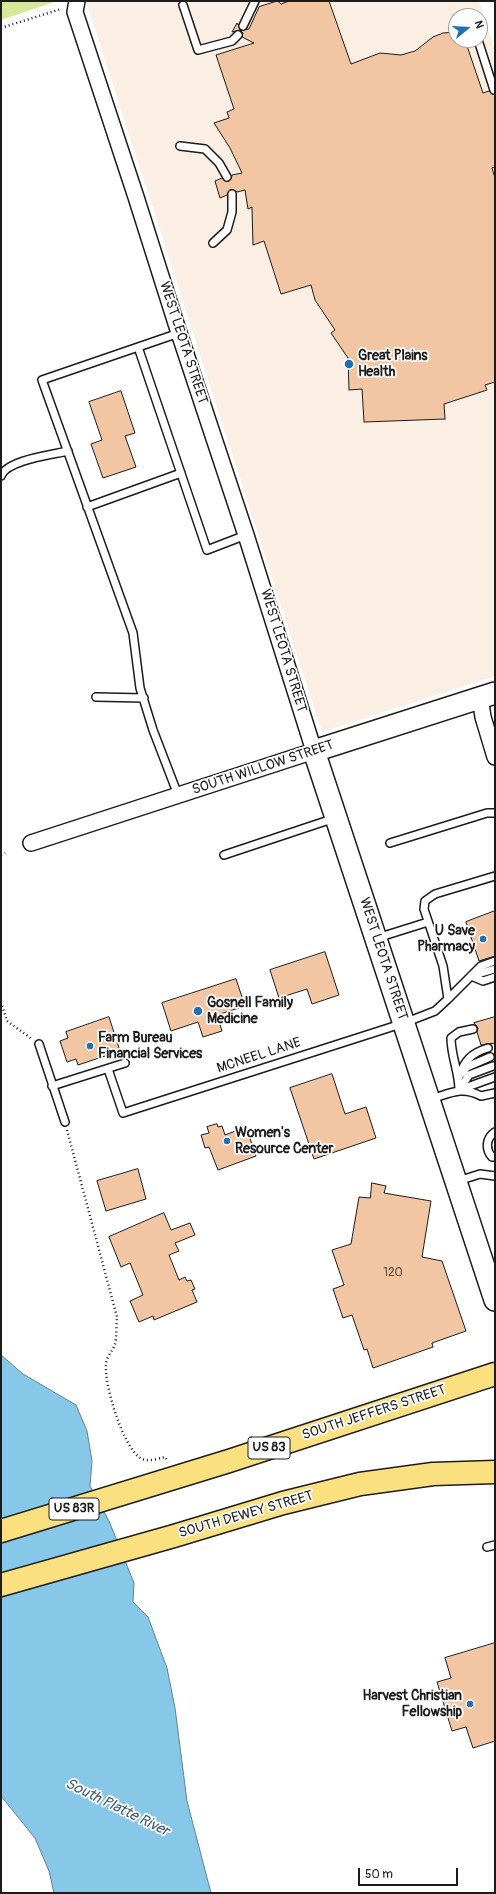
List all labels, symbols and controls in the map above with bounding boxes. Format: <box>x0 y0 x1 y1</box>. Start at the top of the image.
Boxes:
north arrow <box>448 8 488 48</box>
text: N <box>472 19 486 30</box>
street label: WEST LEOTA STREET <box>155 279 211 407</box>
place label: Great Plains Health <box>358 348 427 380</box>
marker: Great Plains Health <box>343 358 355 370</box>
street label: WEST LEOTA STREET <box>256 587 310 715</box>
street label: SOUTH WILLOW STREET <box>190 737 336 799</box>
street label: WEST LEOTA STREET <box>355 895 411 1023</box>
place label: U Save Pharmacy <box>417 923 475 956</box>
marker: U Save Pharmacy <box>478 934 488 944</box>
place label: Gosnell Family Medicine <box>207 995 293 1028</box>
marker: Gosnell Family Medicine <box>192 1005 204 1017</box>
place label: Farm Bureau Financial Services <box>98 1030 202 1062</box>
street label: MCNEEL LANE <box>215 1035 303 1077</box>
marker: Farm Bureau Financial Services <box>85 1041 95 1051</box>
place label: Women's Resource Center <box>235 1125 333 1158</box>
marker: Women's Resource Center <box>222 1136 232 1146</box>
house number: 120 <box>383 1266 403 1280</box>
street label: SOUTH JEFFERS STREET <box>300 1382 448 1444</box>
road number: US 83 <box>248 1437 290 1459</box>
street label: SOUTH DEWEY STREET <box>177 1488 315 1542</box>
road number: US 83R <box>49 1498 99 1520</box>
place label: Harvest Christian Fellowship <box>362 1688 462 1720</box>
marker: Harvest Christian Fellowship <box>465 1699 475 1709</box>
water label: South Platte River <box>62 1775 172 1841</box>
scale bar <box>360 1860 460 1886</box>
text: 50 m <box>365 1867 393 1882</box>

